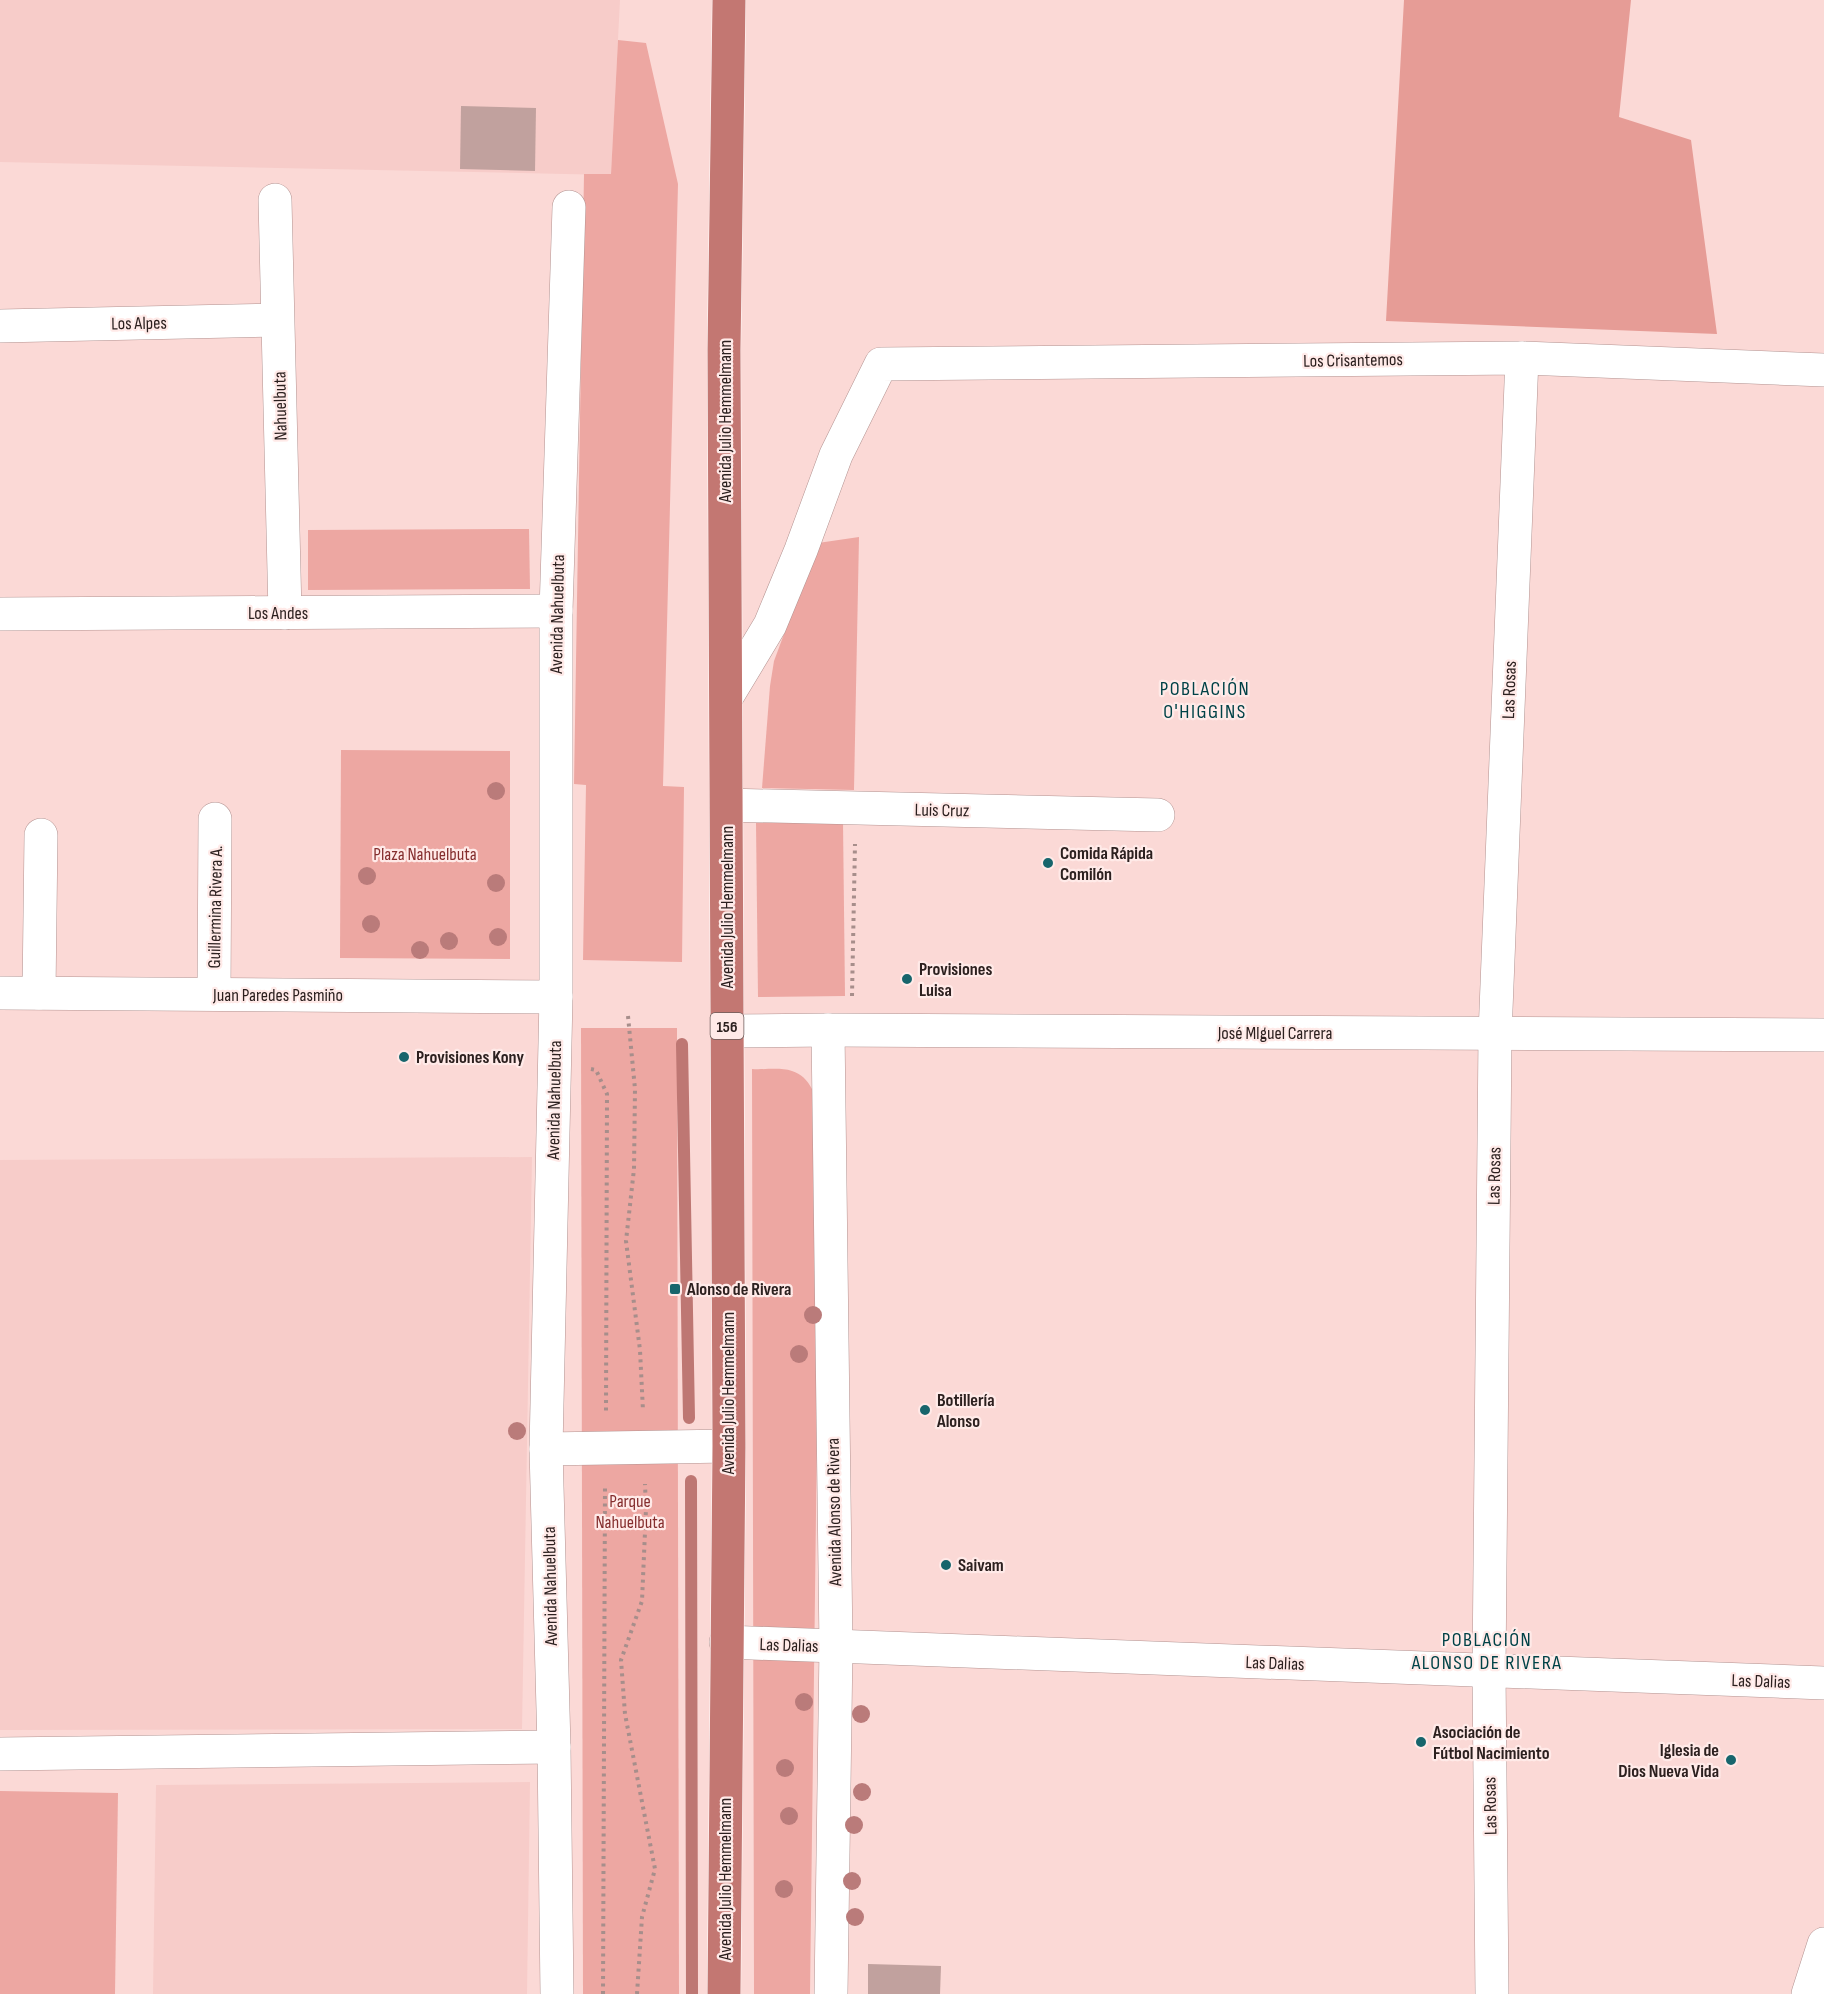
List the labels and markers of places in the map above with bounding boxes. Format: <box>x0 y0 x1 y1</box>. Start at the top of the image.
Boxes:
place label: Comida Rápida Comilón <box>1060 843 1153 885</box>
marker: Comida Rápida Comilón <box>1041 856 1055 870</box>
place label: Provisiones Luisa <box>919 959 992 1001</box>
marker: Provisiones Luisa <box>900 972 914 986</box>
place label: Provisiones Kony <box>416 1047 524 1068</box>
marker: Provisiones Kony <box>397 1050 411 1064</box>
place label: Alonso de Rivera <box>686 1279 791 1300</box>
marker: Alonso de Rivera <box>668 1282 682 1296</box>
place label: Botillería Alonso <box>936 1390 995 1432</box>
marker: Botillería Alonso <box>918 1403 932 1417</box>
place label: Saivam <box>958 1555 1004 1576</box>
marker: Saivam <box>939 1558 953 1572</box>
place label: Asociación de Fútbol Nacimiento <box>1432 1722 1550 1764</box>
marker: Asociación de Fútbol Nacimiento <box>1414 1735 1428 1749</box>
place label: Iglesia de Dios Nueva Vida <box>1618 1740 1719 1782</box>
marker: Iglesia de Dios Nueva Vida <box>1724 1753 1738 1767</box>

